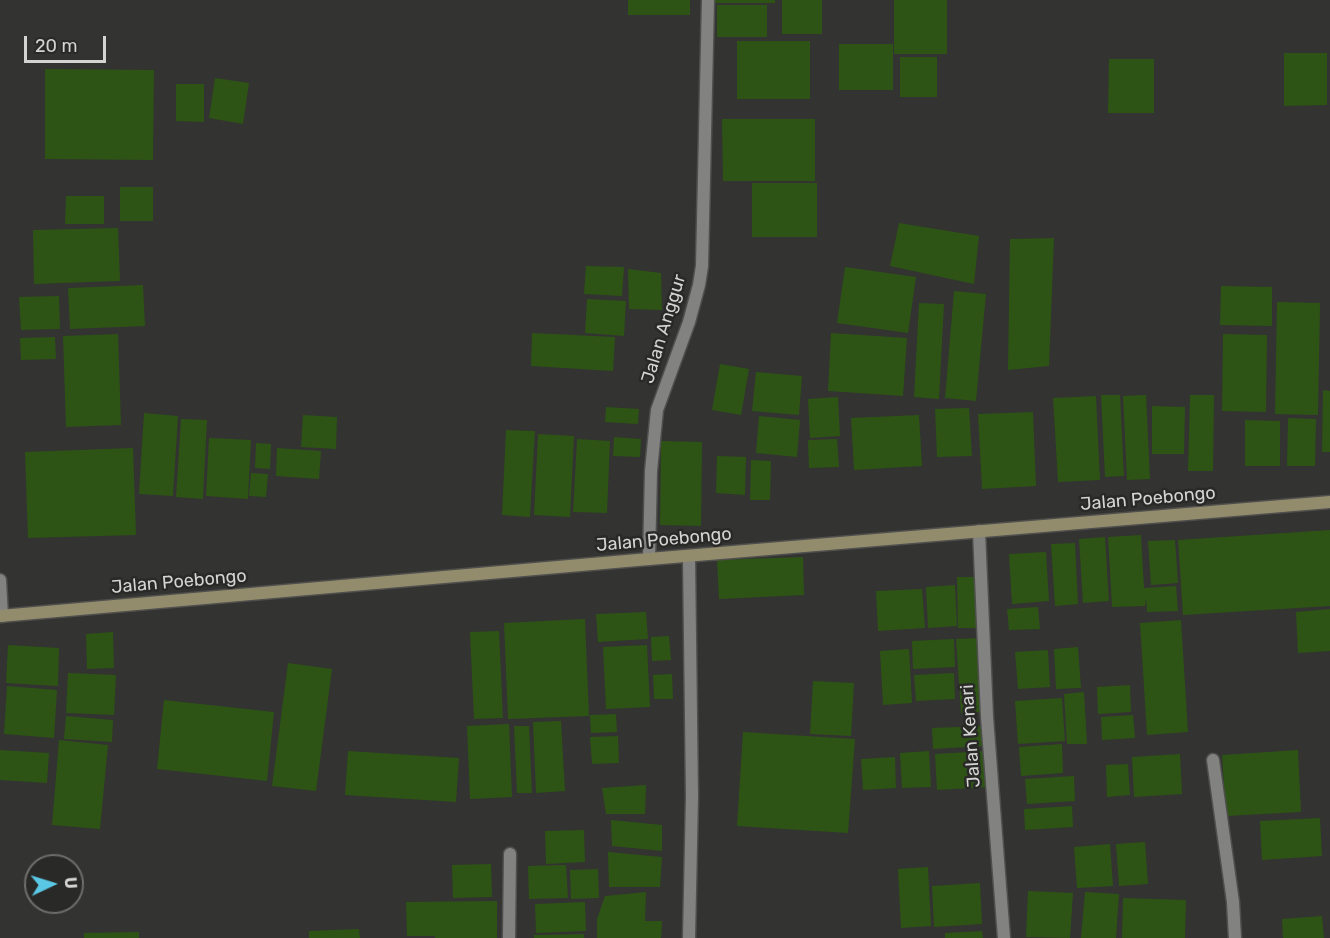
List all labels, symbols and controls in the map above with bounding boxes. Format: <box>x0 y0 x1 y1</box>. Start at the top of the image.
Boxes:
scale bar <box>27 24 110 62</box>
text: 20 m <box>35 35 77 57</box>
street label: Jalan Anggur <box>637 272 691 386</box>
street label: Jalan Poebongo <box>1079 482 1217 516</box>
street label: Jalan Poebongo <box>595 523 733 557</box>
street label: Jalan Poebongo <box>110 565 248 599</box>
street label: Jalan Kenari <box>957 684 985 788</box>
north arrow <box>24 854 84 914</box>
text: U <box>61 876 80 889</box>

